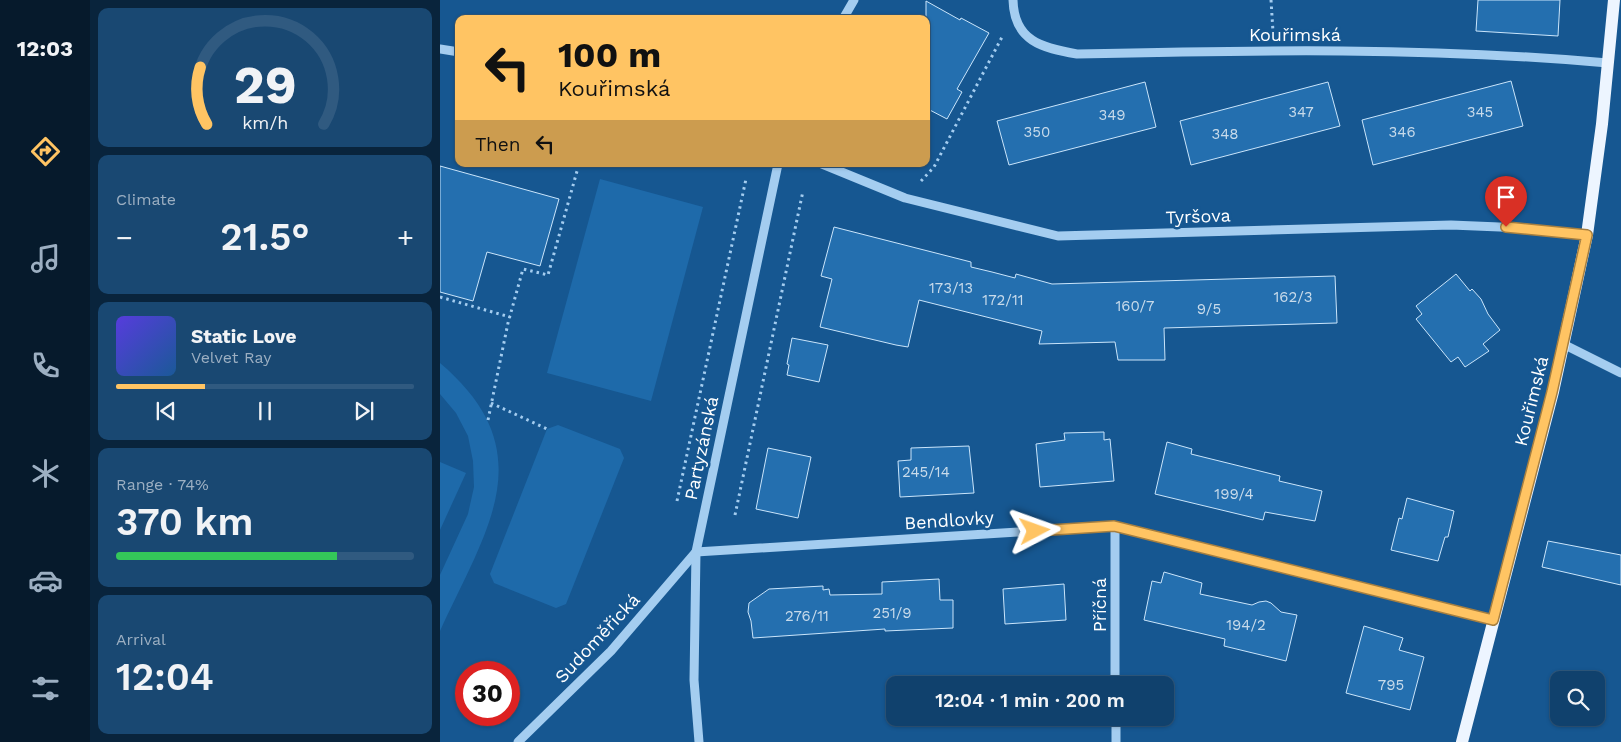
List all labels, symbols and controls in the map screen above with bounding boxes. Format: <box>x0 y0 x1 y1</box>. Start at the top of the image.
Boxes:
street label: Kouřimská <box>1249 24 1341 45</box>
text: 100 m <box>558 34 661 76</box>
icon: left <box>475 35 540 100</box>
text: 12:03 <box>17 36 73 61</box>
text: 29 <box>233 55 297 116</box>
text: Kouřimská <box>558 76 670 101</box>
house number: 347 <box>1288 103 1314 121</box>
house number: 345 <box>1467 103 1493 121</box>
house number: 349 <box>1098 106 1126 124</box>
text: km/h <box>242 112 288 133</box>
house number: 350 <box>1024 123 1050 141</box>
house number: 346 <box>1388 123 1416 141</box>
house number: 348 <box>1211 125 1239 143</box>
icon: left <box>531 130 559 158</box>
text: Then <box>475 133 521 156</box>
icon: directions <box>28 134 63 169</box>
pin <box>1485 176 1527 227</box>
icon: arrive <box>1492 183 1520 211</box>
text: Climate <box>116 190 176 209</box>
street label: Tyršova <box>1165 204 1231 228</box>
text: 21.5° <box>220 215 310 259</box>
text: − <box>116 221 133 254</box>
text: + <box>397 221 414 254</box>
icon: music <box>28 241 63 276</box>
house number: 173/13 <box>929 279 973 297</box>
house number: 162/3 <box>1273 288 1313 306</box>
house number: 172/11 <box>982 291 1024 309</box>
house number: 160/7 <box>1115 297 1155 315</box>
house number: 9/5 <box>1197 300 1221 318</box>
text: Static Love <box>191 325 296 348</box>
icon: phone <box>28 348 63 383</box>
text: Velvet Ray <box>191 348 271 367</box>
street label: Kouřimská <box>1510 354 1552 448</box>
street label: Partyzánská <box>680 394 722 502</box>
icon: previous <box>152 397 180 425</box>
icon: pause <box>251 397 279 425</box>
icon: next <box>350 397 378 425</box>
icon: climate <box>28 456 63 491</box>
house number: 245/14 <box>902 463 950 481</box>
text: Range · 74% <box>116 475 209 494</box>
house number: 199/4 <box>1214 485 1254 503</box>
text: 370 km <box>116 500 253 544</box>
position arrow <box>1008 504 1060 556</box>
street label: Bendlovky <box>904 506 995 534</box>
icon: car <box>28 563 63 598</box>
street label: Příčná <box>1089 578 1110 632</box>
street label: Sudoměřická <box>550 589 644 687</box>
house number: 251/9 <box>872 604 912 622</box>
house number: 276/11 <box>785 607 829 625</box>
house number: 194/2 <box>1226 616 1266 634</box>
text: Arrival <box>116 630 166 649</box>
text: 12:04 <box>116 655 214 699</box>
speed limit sign: 30 <box>455 661 520 726</box>
icon: filters <box>28 671 63 706</box>
map controls <box>1550 671 1605 726</box>
button: search <box>1550 671 1605 726</box>
house number: 795 <box>1378 676 1404 694</box>
text: 12:04 · 1 min · 200 m <box>935 689 1125 712</box>

